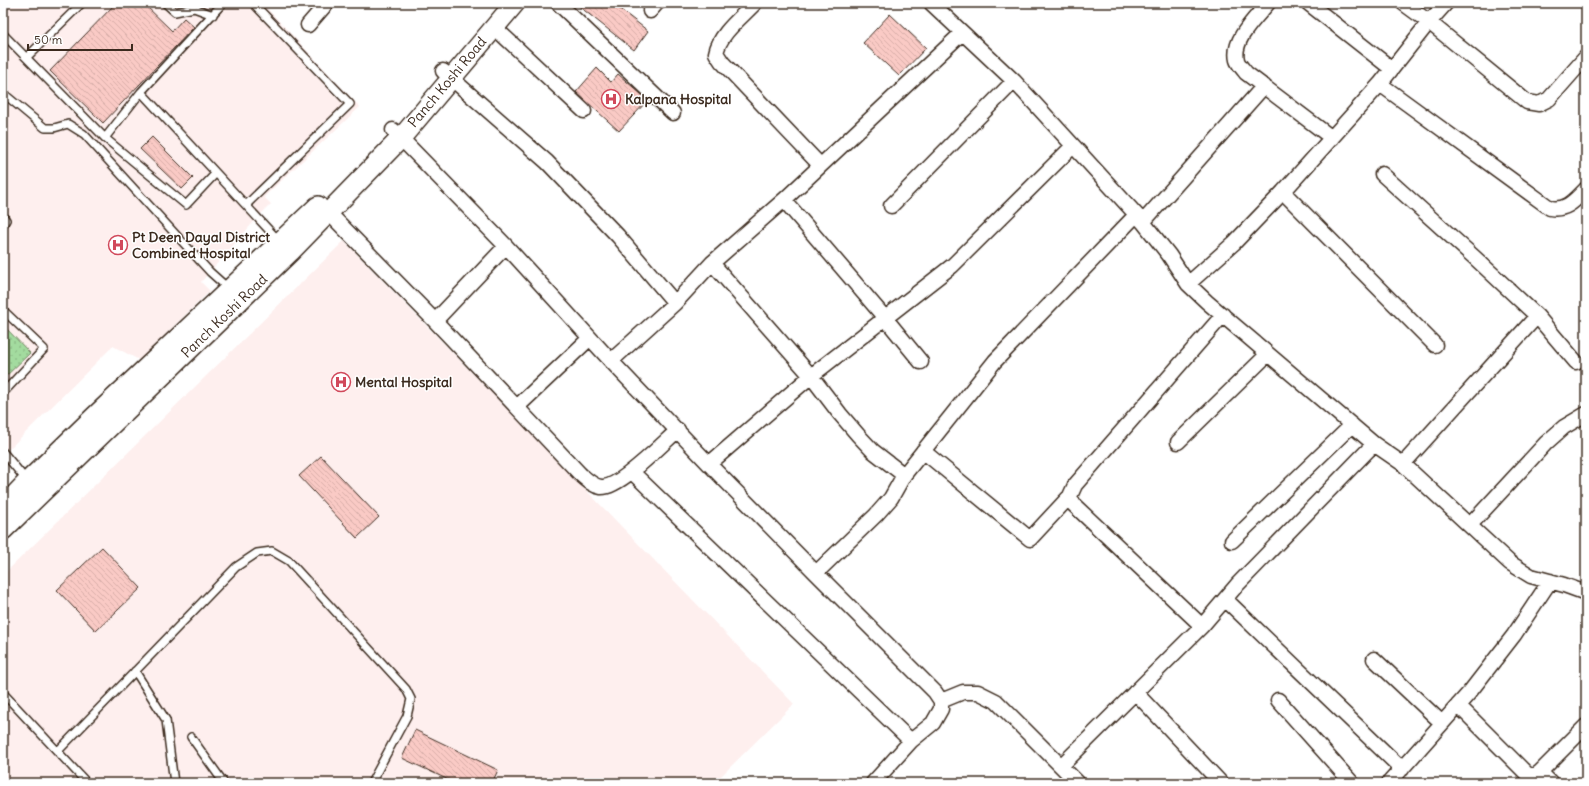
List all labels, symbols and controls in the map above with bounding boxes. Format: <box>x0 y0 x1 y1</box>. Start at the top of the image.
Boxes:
scale bar <box>28 26 132 52</box>
text: 50 m <box>34 32 63 47</box>
street label: Panch Koshi Road <box>404 33 490 131</box>
hospital icon: Kalpana Hospital <box>600 88 622 110</box>
place label: Kalpana Hospital <box>625 90 731 108</box>
place label: Pt Deen Dayal District Combined Hospital <box>132 228 270 262</box>
hospital icon: Pt Deen Dayal District Combined Hospital <box>107 234 129 256</box>
street label: Panch Koshi Road <box>177 270 271 362</box>
hospital icon: Mental Hospital <box>330 371 352 393</box>
place label: Mental Hospital <box>355 373 452 391</box>

